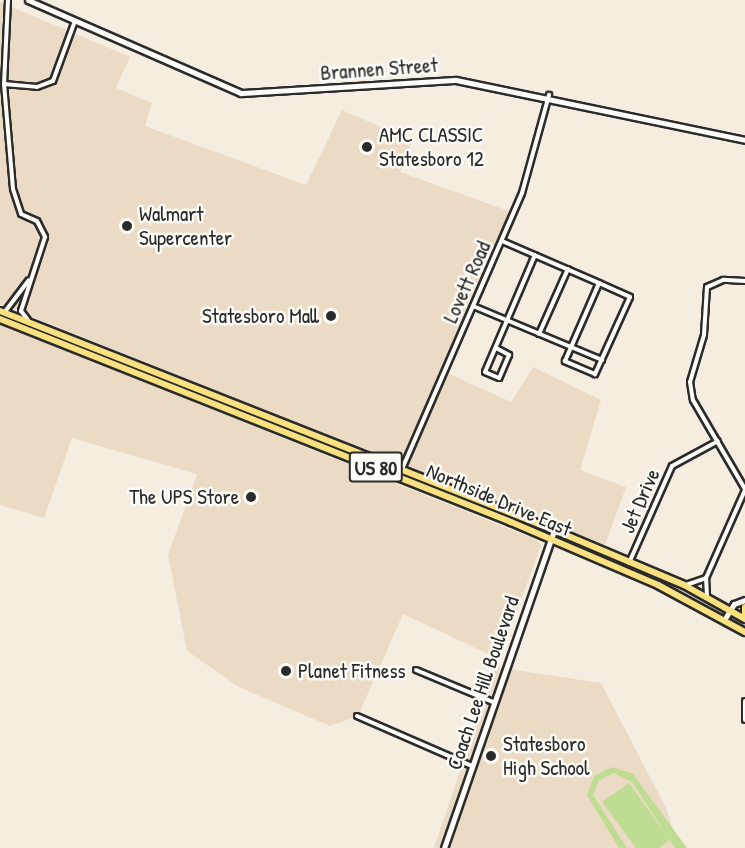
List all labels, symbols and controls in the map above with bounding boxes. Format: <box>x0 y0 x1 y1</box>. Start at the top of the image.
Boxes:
street label: Brannen Street <box>320 52 438 86</box>
place label: AMC CLASSIC Statesboro 12 <box>379 122 484 172</box>
marker: AMC CLASSIC Statesboro 12 <box>360 140 374 154</box>
place label: Walmart Supercenter <box>139 201 232 251</box>
marker: Walmart Supercenter <box>120 219 134 233</box>
street label: Lovett Road <box>438 237 496 327</box>
place label: Statesboro Mall <box>202 303 319 329</box>
marker: Statesboro Mall <box>324 309 338 323</box>
road number: US 80 <box>348 450 404 484</box>
street label: Northside Drive East <box>423 458 575 542</box>
street label: Jet Drive <box>615 465 665 537</box>
place label: The UPS Store <box>129 484 239 510</box>
marker: The UPS Store <box>244 490 258 504</box>
street label: Coach Lee Hill Boulevard <box>441 593 525 773</box>
place label: Planet Fitness <box>298 658 406 684</box>
marker: Planet Fitness <box>279 664 293 678</box>
place label: Statesboro High School <box>503 731 590 781</box>
marker: Statesboro High School <box>484 749 498 763</box>

